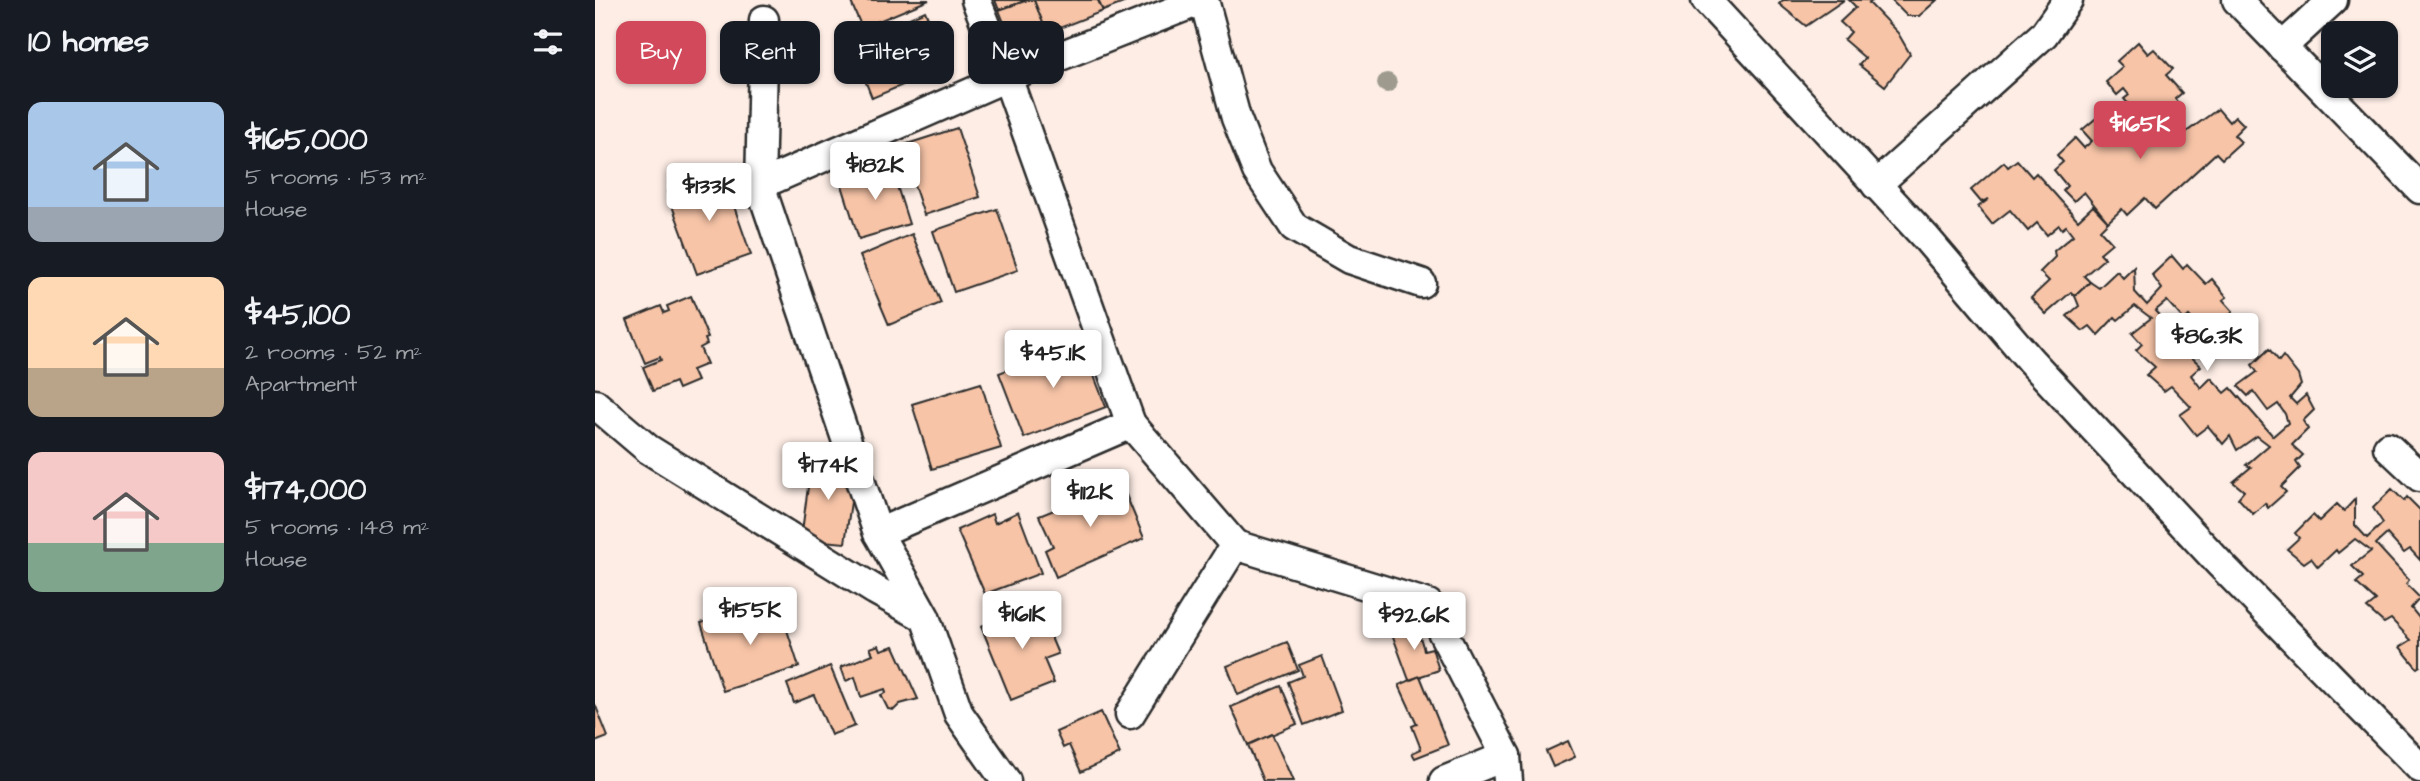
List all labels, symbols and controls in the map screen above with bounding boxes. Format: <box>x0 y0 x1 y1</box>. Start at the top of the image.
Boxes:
text: 10 homes <box>28 21 149 63</box>
chip: Buy <box>616 21 706 84</box>
chip: Rent <box>720 21 820 84</box>
chip: Filters <box>834 21 954 84</box>
chip: New <box>968 21 1064 84</box>
map controls <box>2321 21 2398 98</box>
button: layers <box>2321 21 2398 98</box>
icon: filters <box>529 23 567 61</box>
pin: $165K <box>2091 102 2189 161</box>
text: $165K <box>2110 108 2170 140</box>
text: $165,000 <box>245 119 368 161</box>
icon: home <box>84 130 168 214</box>
pin: $182K <box>826 142 924 202</box>
text: $182K <box>846 149 904 181</box>
text: 5 rooms · 153 m² <box>245 161 427 193</box>
pin: $133K <box>660 164 758 223</box>
text: $133K <box>682 170 736 202</box>
text: House <box>245 193 308 225</box>
text: $45,100 <box>245 294 350 336</box>
icon: home <box>84 305 168 389</box>
pin: $86.3K <box>2150 314 2264 373</box>
text: $86.3K <box>2172 320 2243 352</box>
pin: $45.1K <box>996 330 1110 390</box>
text: 2 rooms · 52 m² <box>245 336 422 368</box>
text: $45.1K <box>1021 337 1085 369</box>
text: Apartment <box>245 368 357 400</box>
pin: $174K <box>779 442 877 502</box>
text: $174K <box>798 449 858 481</box>
text: $174,000 <box>245 469 367 511</box>
pin: $112K <box>1041 470 1139 529</box>
text: $112K <box>1067 476 1113 508</box>
icon: home <box>84 480 168 564</box>
text: 5 rooms · 148 m² <box>245 511 429 543</box>
text: House <box>245 543 308 575</box>
pin: $155K <box>701 588 799 647</box>
pin: $161K <box>973 592 1071 651</box>
pin: $92.6K <box>1357 592 1471 652</box>
text: $155K <box>719 594 781 626</box>
text: $161K <box>998 598 1046 630</box>
text: $92.6K <box>1379 599 1449 631</box>

